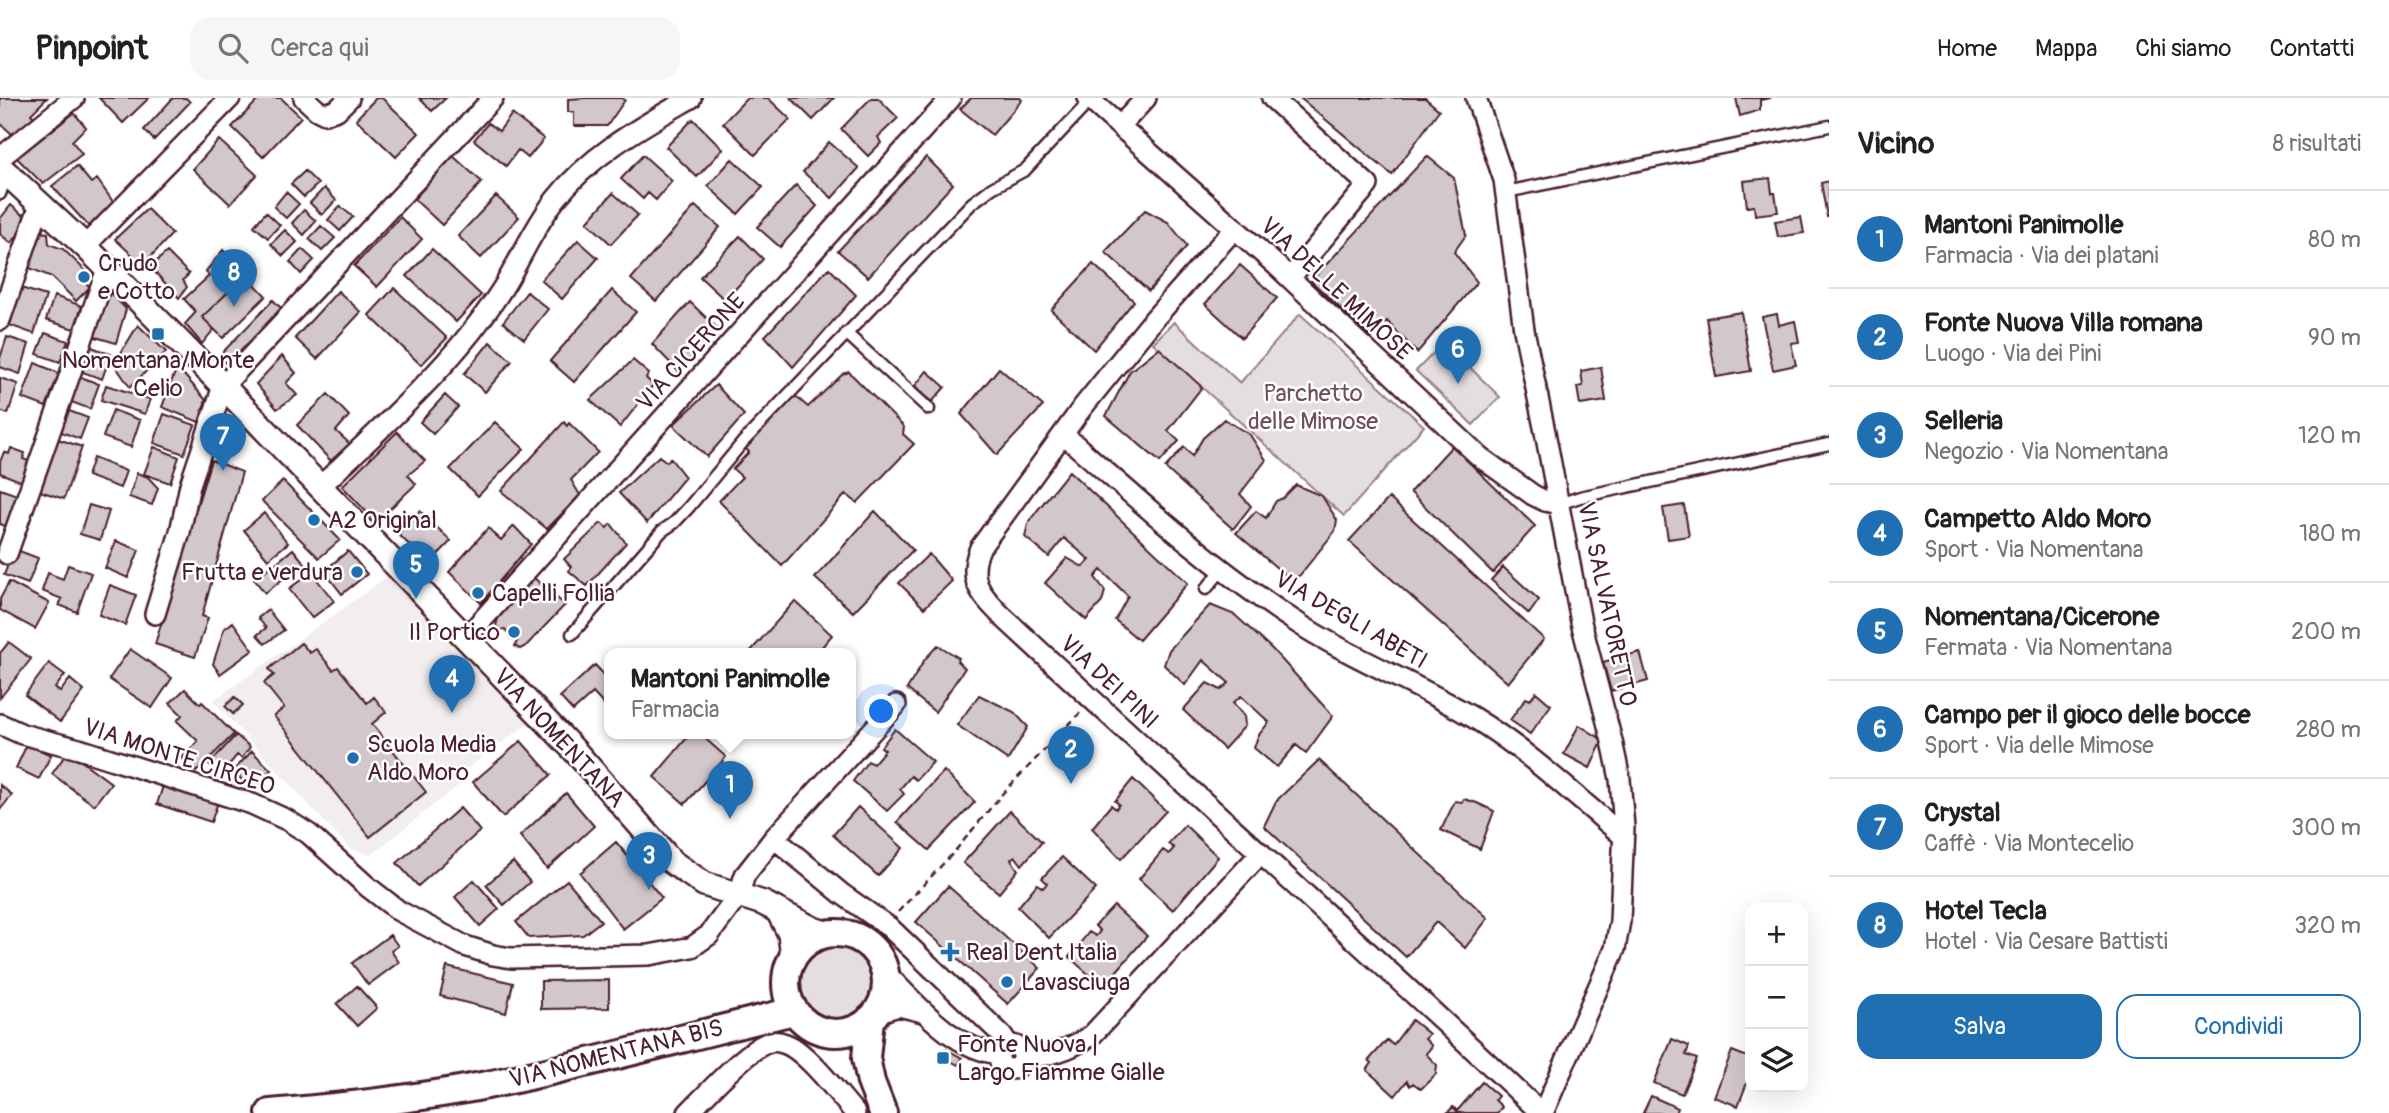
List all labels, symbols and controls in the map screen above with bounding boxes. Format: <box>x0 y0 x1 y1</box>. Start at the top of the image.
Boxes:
search box <box>190 17 680 80</box>
text: Pinpoint <box>35 28 148 69</box>
icon: search <box>214 29 252 67</box>
text: Cerca qui <box>270 32 369 64</box>
text: Home <box>1937 34 1997 63</box>
text: Mappa <box>2035 34 2097 63</box>
text: Chi siamo <box>2135 34 2231 63</box>
text: Contatti <box>2269 34 2354 63</box>
text: Vicino <box>1857 125 1934 162</box>
text: 8 risultati <box>2273 129 2361 158</box>
text: Mantoni Panimolle <box>1924 209 2123 241</box>
street label: VIA DELLE MIMOSE <box>1254 211 1418 367</box>
text: 1 <box>1876 225 1885 254</box>
text: 80 m <box>2308 225 2361 254</box>
text: Farmacia · Via dei platani <box>1924 241 2159 270</box>
place label: Crudo e Cotto <box>98 249 175 306</box>
pin: 8 <box>211 249 257 307</box>
marker: Crudo e Cotto <box>76 269 92 285</box>
street label: VIA CICERONE <box>630 287 752 417</box>
text: Fonte Nuova Villa romana <box>1924 307 2203 339</box>
text: 2 <box>1874 323 1886 352</box>
text: 90 m <box>2308 323 2361 352</box>
marker: Nomentana/Monte Celio <box>150 326 166 342</box>
pin: 6 <box>1435 326 1481 384</box>
text: Luogo · Via dei Pini <box>1924 339 2101 368</box>
place label: Nomentana/Monte Celio <box>62 346 254 403</box>
park label: Parchetto delle Mimose <box>1248 379 1378 436</box>
text: Selleria <box>1924 405 2003 437</box>
pin: 7 <box>200 413 246 471</box>
text: 3 <box>1874 421 1886 450</box>
text: 120 m <box>2298 421 2361 450</box>
text: Negozio · Via Nomentana <box>1924 437 2169 466</box>
street label: VIA SALVATORETTO <box>1571 499 1643 709</box>
text: Campetto Aldo Moro <box>1924 503 2151 535</box>
place label: A2 Original <box>328 506 437 535</box>
marker: A2 Original <box>306 512 322 528</box>
text: 4 <box>1873 519 1887 548</box>
text: 180 m <box>2299 519 2361 548</box>
text: Sport · Via Nomentana <box>1924 535 2143 564</box>
pin: 5 <box>393 541 439 599</box>
place label: Frutta e verdura <box>181 558 343 587</box>
marker: Frutta e verdura <box>349 564 365 580</box>
street label: VIA DEGLI ABETI <box>1269 564 1433 676</box>
place label: Capelli Follia <box>492 579 615 608</box>
marker: Capelli Follia <box>470 585 486 601</box>
text: Nomentana/Cicerone <box>1924 601 2159 633</box>
text: 5 <box>1874 617 1886 646</box>
text: 200 m <box>2291 617 2361 646</box>
place label: Il Portico <box>409 618 500 647</box>
marker: Il Portico <box>506 624 522 640</box>
street label: VIA DEI PINI <box>1054 629 1164 735</box>
text: Fermata · Via Nomentana <box>1924 633 2172 662</box>
popup <box>604 648 856 739</box>
pin: 4 <box>429 655 475 713</box>
street label: VIA NOMENTANA <box>487 662 631 814</box>
text: Mantoni Panimolle <box>630 663 830 695</box>
your location <box>864 694 898 728</box>
text: Farmacia <box>630 695 719 724</box>
text: Campo per il gioco delle bocce <box>1924 699 2251 731</box>
street label: VIA MONTE CIRCEO <box>80 712 278 802</box>
text: 6 <box>1873 715 1887 744</box>
text: 280 m <box>2295 715 2361 744</box>
pin: 2 <box>1048 726 1094 784</box>
place label: Scuola Media Aldo Moro <box>367 730 497 787</box>
text: Sport · Via delle Mimose <box>1924 731 2154 760</box>
marker: Scuola Media Aldo Moro <box>345 750 361 766</box>
pin: 1 <box>707 761 753 819</box>
text: Crystal <box>1924 797 2001 829</box>
text: 7 <box>1874 813 1886 842</box>
text: 300 m <box>2291 813 2361 842</box>
text: Caffè · Via Montecelio <box>1924 829 2134 858</box>
pin: 3 <box>626 832 672 890</box>
text: Hotel Tecla <box>1924 895 2047 927</box>
map controls <box>1745 903 1808 1092</box>
button: + <box>1745 903 1808 966</box>
text: 8 <box>1874 911 1886 940</box>
text: 320 m <box>2294 911 2361 940</box>
text: Hotel · Via Cesare Battisti <box>1924 927 2168 956</box>
place label: Real Dent Italia <box>966 938 1117 967</box>
marker: Real Dent Italia <box>940 942 960 962</box>
button: − <box>1745 966 1808 1029</box>
place label: Lavasciuga <box>1021 968 1130 997</box>
marker: Lavasciuga <box>999 974 1015 990</box>
button: Salva <box>1857 994 2102 1059</box>
button: Condividi <box>2116 994 2361 1059</box>
street label: VIA NOMENTANA BIS <box>506 1013 726 1095</box>
button: layers <box>1745 1029 1808 1092</box>
place label: Fonte Nuova | Largo Fiamme Gialle <box>957 1030 1165 1087</box>
marker: Fonte Nuova | Largo Fiamme Gialle <box>935 1050 951 1066</box>

